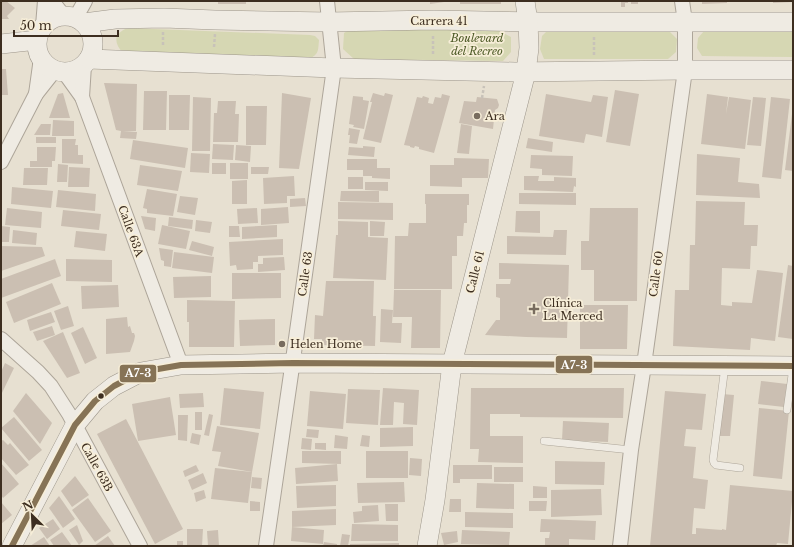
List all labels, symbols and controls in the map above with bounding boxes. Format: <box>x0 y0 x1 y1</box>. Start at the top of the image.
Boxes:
scale bar <box>14 12 118 38</box>
street label: Carrera 41 <box>410 14 468 28</box>
text: 50 m <box>20 18 52 33</box>
park label: Boulevard del Recreo <box>450 31 504 58</box>
place label: Ara <box>484 109 506 123</box>
marker: Ara <box>472 111 482 121</box>
street label: Calle 63A <box>115 203 147 259</box>
street label: Calle 61 <box>463 249 487 295</box>
street label: Calle 63 <box>295 250 315 297</box>
street label: Calle 60 <box>646 250 666 298</box>
place label: Clínica La Merced <box>543 296 603 323</box>
marker: Clínica La Merced <box>528 303 540 315</box>
place label: Helen Home <box>290 337 362 351</box>
marker: Helen Home <box>277 339 287 349</box>
line badge: A7-3 <box>555 355 593 374</box>
text: A7-3 <box>560 358 587 372</box>
line badge: A7-3 <box>119 364 157 383</box>
text: A7-3 <box>124 366 151 380</box>
unlabelled marker <box>96 391 106 401</box>
street label: Calle 63B <box>78 440 116 494</box>
north arrow <box>12 495 52 535</box>
text: N <box>20 497 36 514</box>

